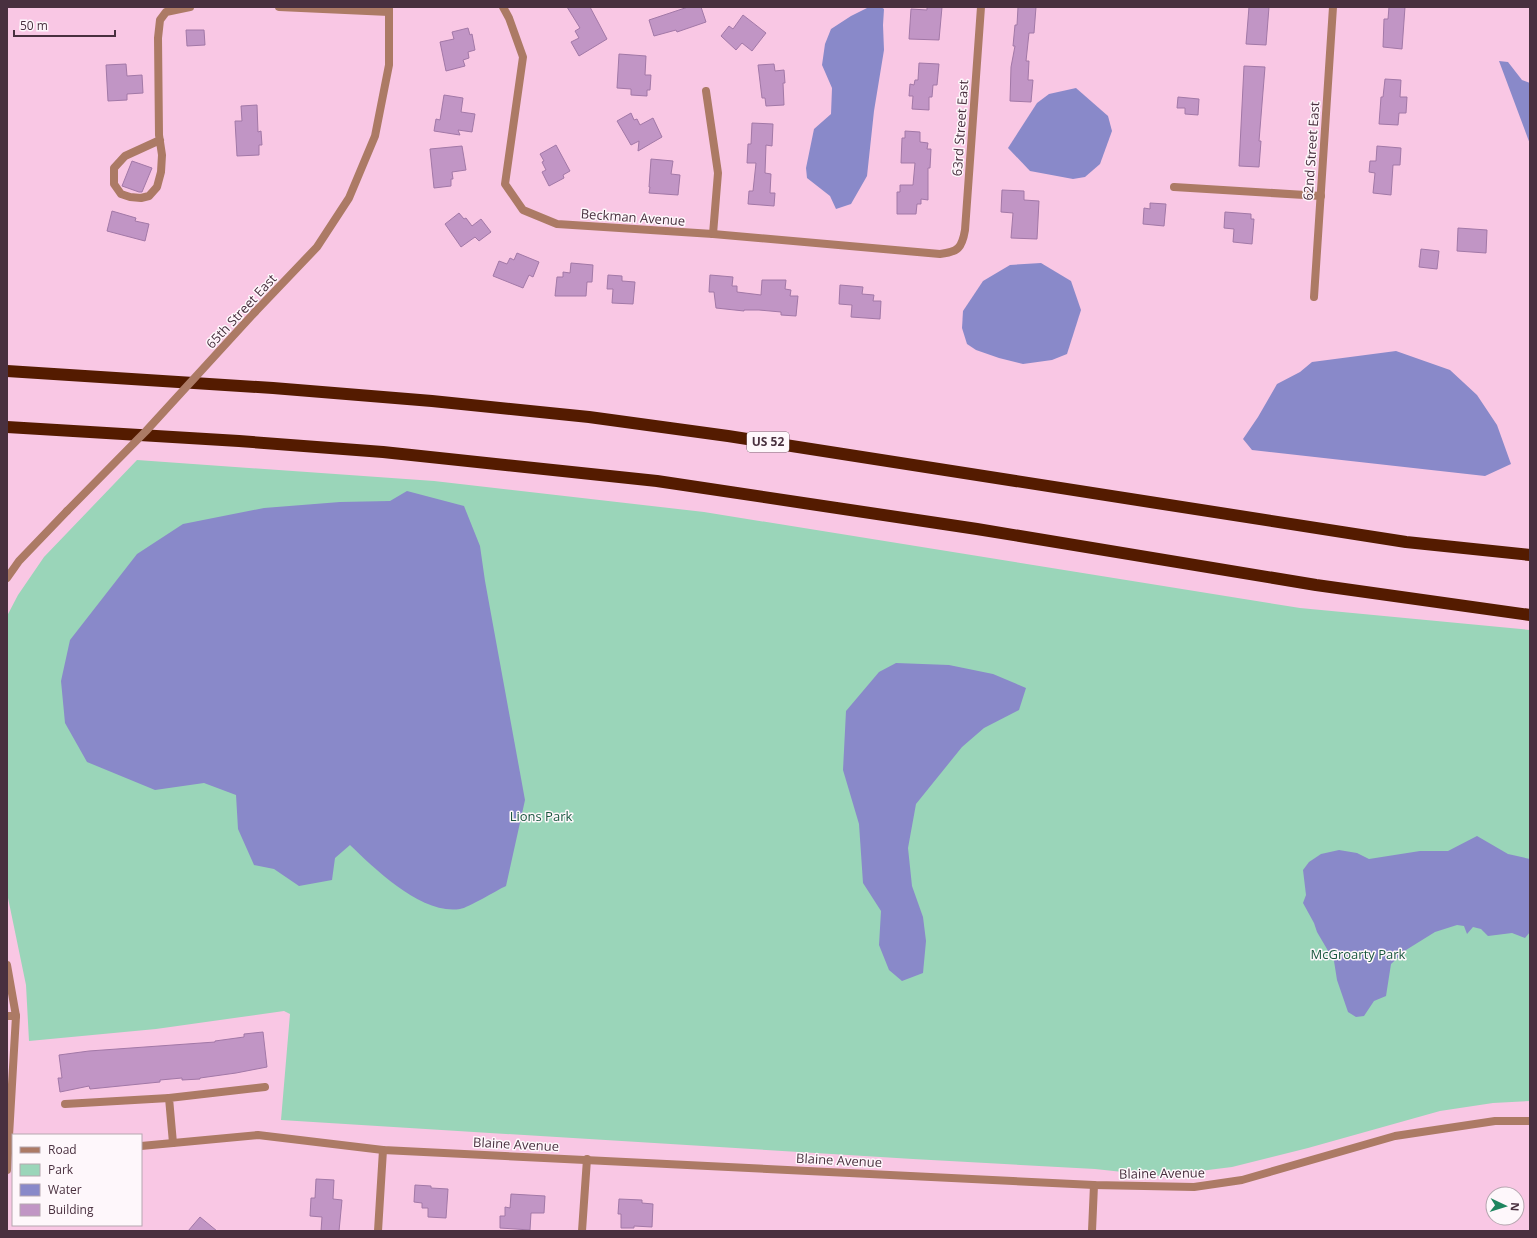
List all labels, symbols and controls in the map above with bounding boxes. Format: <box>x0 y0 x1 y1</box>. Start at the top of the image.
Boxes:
scale bar <box>14 12 115 38</box>
text: 50 m <box>20 17 48 34</box>
street label: 63rd Street East <box>948 79 972 177</box>
street label: 62nd Street East <box>1299 101 1323 201</box>
street label: Beckman Avenue <box>580 204 686 230</box>
street label: 65th Street East <box>202 270 281 352</box>
road number: US 52 <box>747 432 789 452</box>
park label: Lions Park <box>510 807 572 825</box>
park label: McGroarty Park <box>1311 945 1406 963</box>
street label: Blaine Avenue <box>473 1133 559 1155</box>
legend <box>12 1134 142 1226</box>
text: Road <box>48 1141 77 1158</box>
street label: Blaine Avenue <box>796 1149 882 1171</box>
text: Park <box>48 1161 74 1178</box>
street label: Blaine Avenue <box>1119 1163 1205 1183</box>
text: Water <box>48 1181 82 1198</box>
north arrow <box>1485 1186 1525 1226</box>
text: Building <box>48 1201 94 1218</box>
text: N <box>1508 1202 1523 1212</box>

